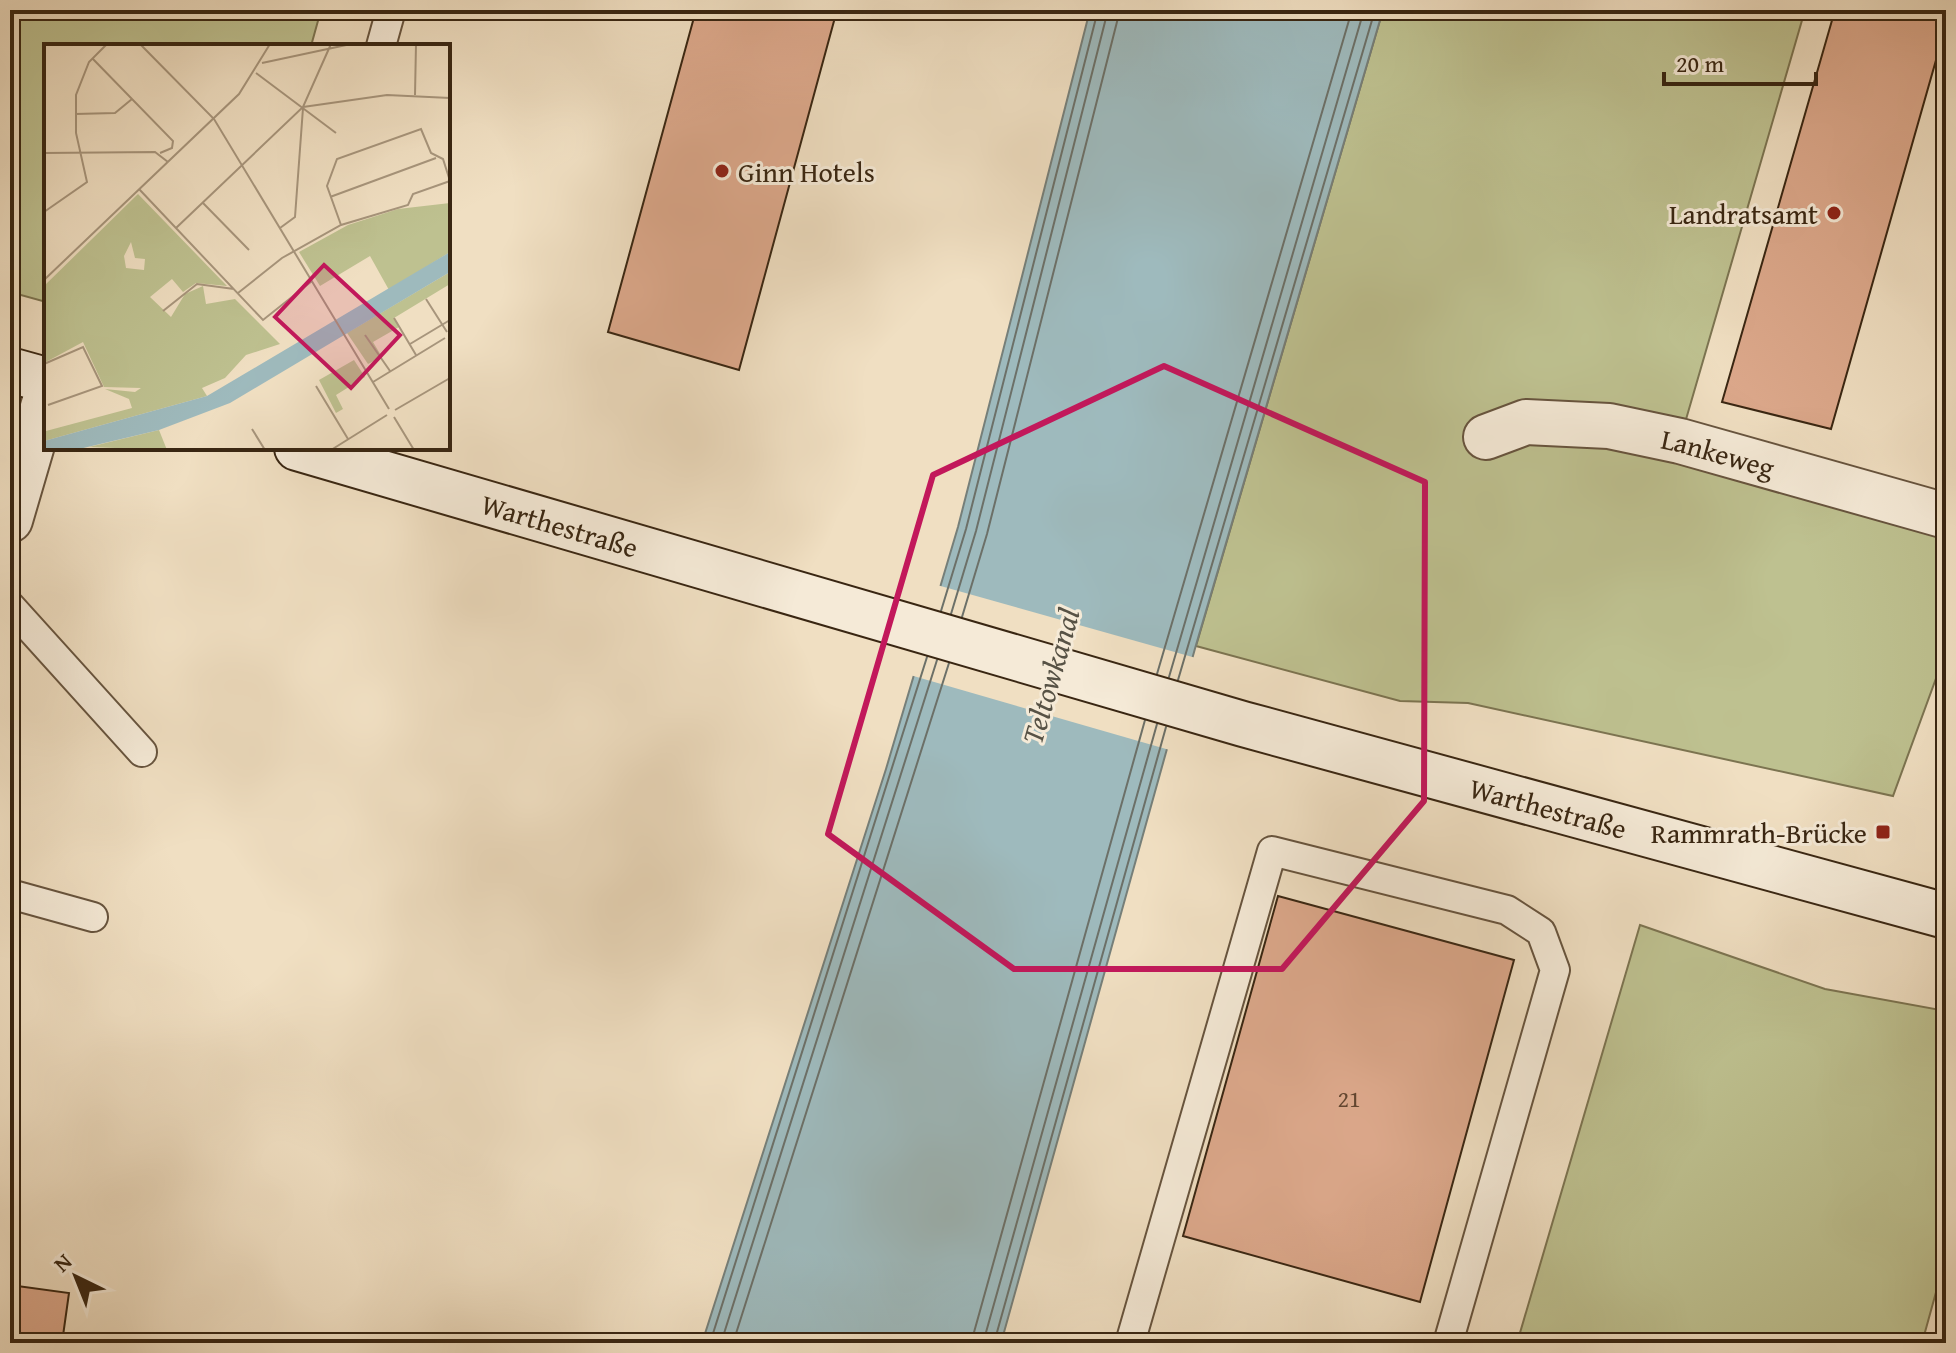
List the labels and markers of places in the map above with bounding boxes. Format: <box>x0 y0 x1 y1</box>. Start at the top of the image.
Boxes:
place label: Ginn Hotels <box>738 151 875 192</box>
marker: Ginn Hotels <box>713 162 731 180</box>
place label: Landratsamt <box>1669 193 1818 234</box>
marker: Landratsamt <box>1825 204 1843 222</box>
place label: Rammrath-Brücke <box>1651 812 1867 853</box>
marker: Rammrath-Brücke <box>1874 823 1892 841</box>

